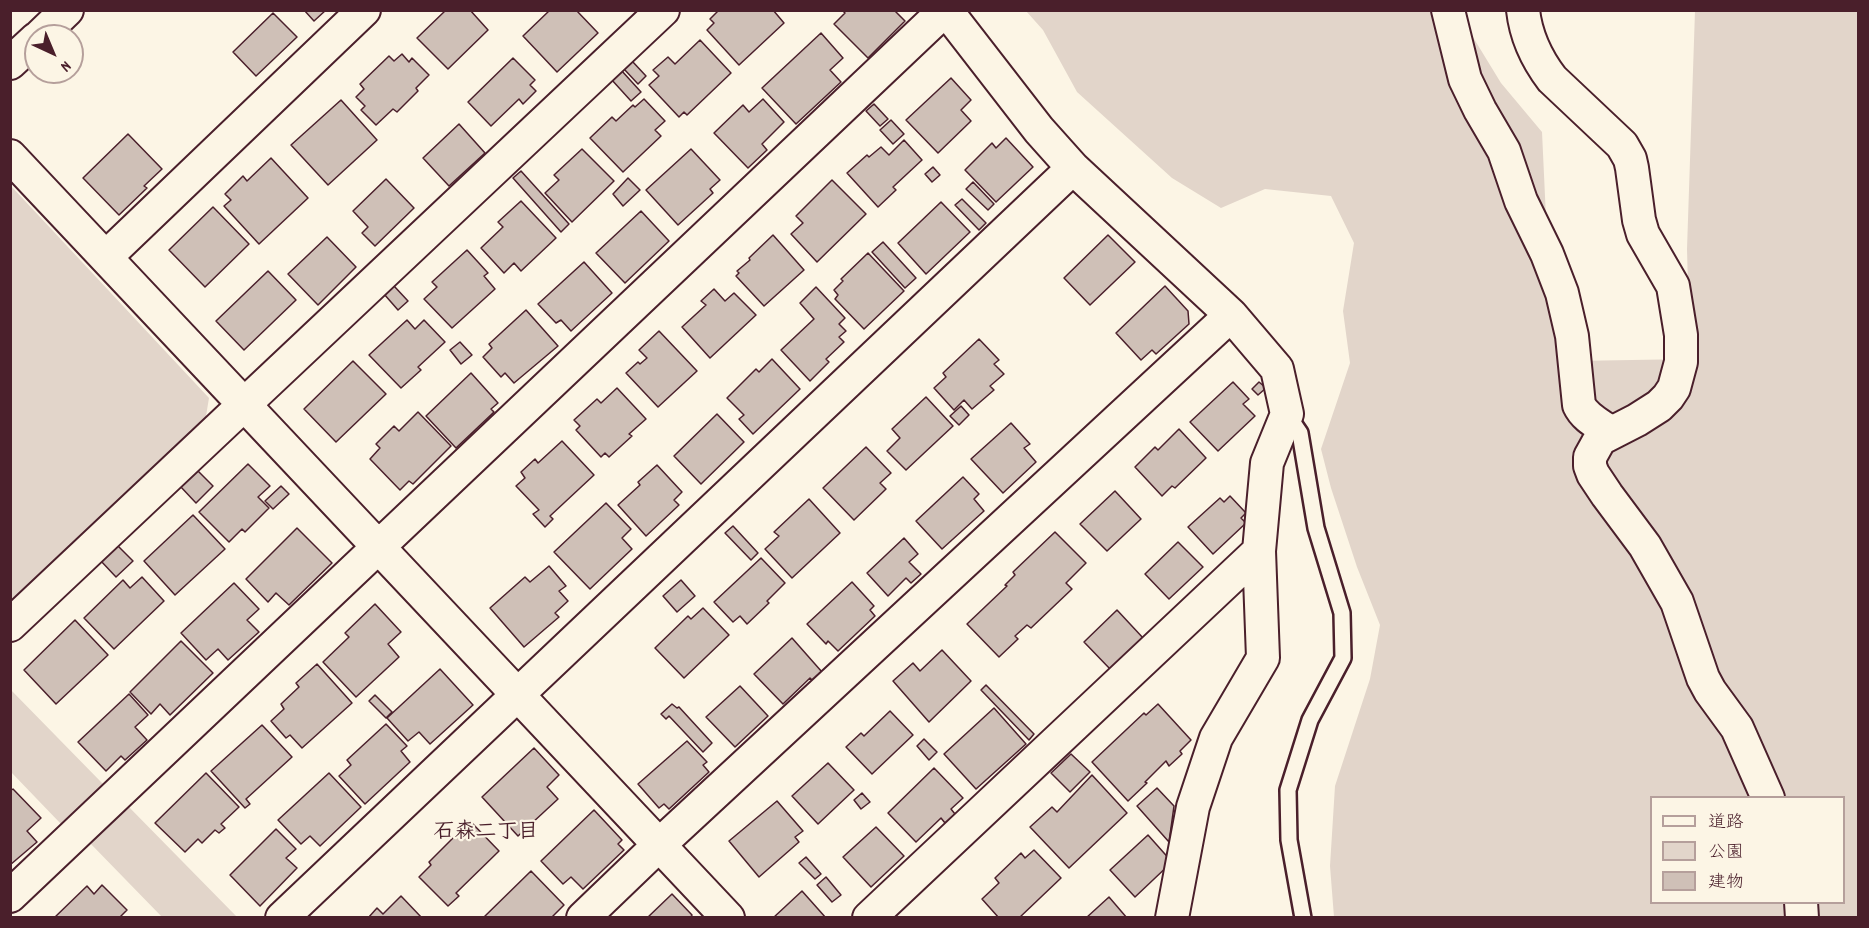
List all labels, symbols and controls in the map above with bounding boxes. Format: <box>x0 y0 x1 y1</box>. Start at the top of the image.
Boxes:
north arrow <box>24 24 84 84</box>
text: N <box>55 55 76 77</box>
legend <box>1650 796 1845 904</box>
text: 道路 <box>1708 811 1744 836</box>
district label: 石森二丁目 <box>434 821 538 847</box>
text: 公園 <box>1708 841 1744 866</box>
text: 建物 <box>1708 871 1744 896</box>

